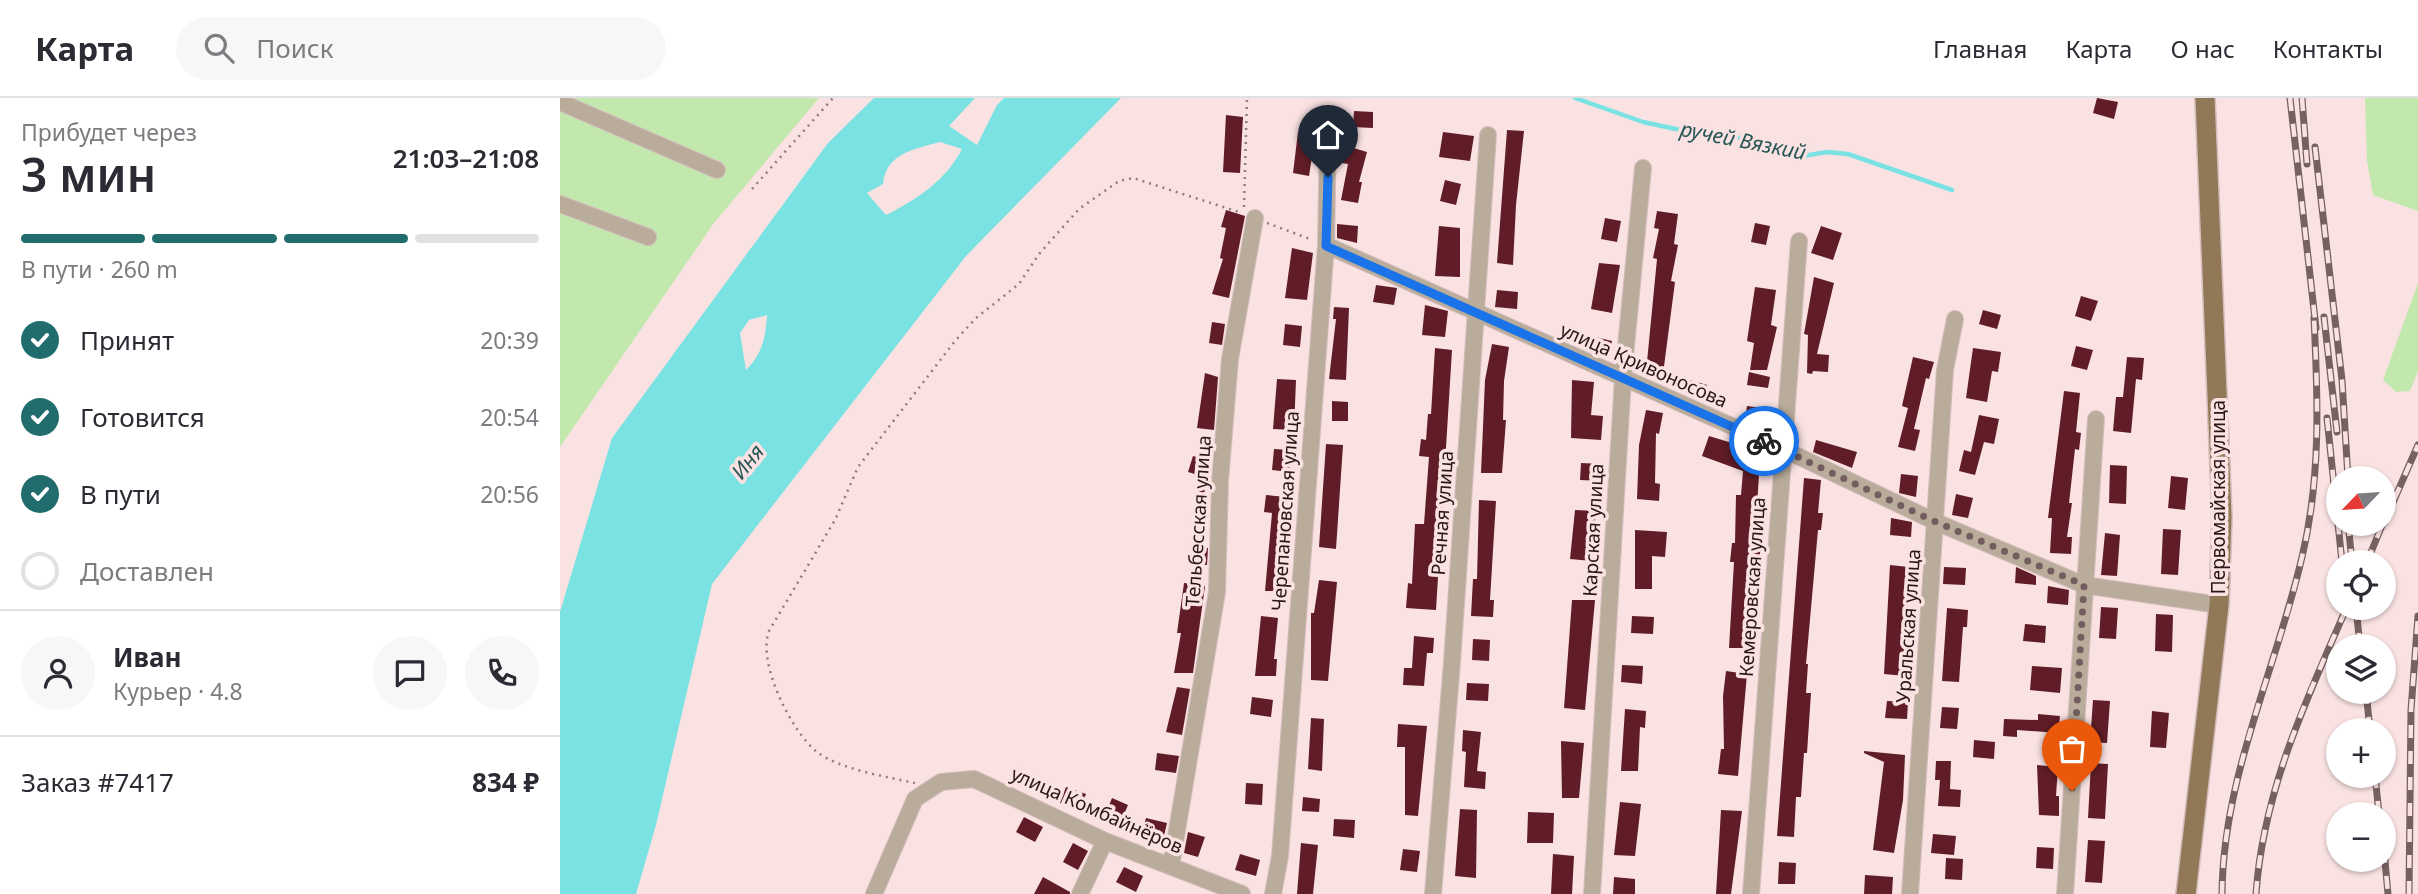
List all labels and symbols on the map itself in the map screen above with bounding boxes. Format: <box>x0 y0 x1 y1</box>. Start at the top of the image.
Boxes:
pin <box>1298 105 1358 177</box>
water label: ручей Вязкий <box>1677 114 1808 166</box>
street label: улица Кривоносова <box>1556 316 1732 414</box>
street label: Первомайская улица <box>2205 400 2231 594</box>
courier <box>1729 406 1799 476</box>
street label: Черепановская улица <box>1265 410 1305 612</box>
street label: Тельбесская улица <box>1179 434 1217 608</box>
water label: Иня <box>725 438 770 485</box>
street label: Речная улица <box>1425 450 1459 576</box>
street label: Карская улица <box>1577 463 1609 597</box>
north arrow <box>2326 466 2396 536</box>
street label: Кемеровская улица <box>1733 496 1771 678</box>
street label: Уральская улица <box>1890 548 1926 704</box>
pin <box>2042 719 2102 791</box>
street label: улица Комбайнёров <box>1007 760 1187 860</box>

